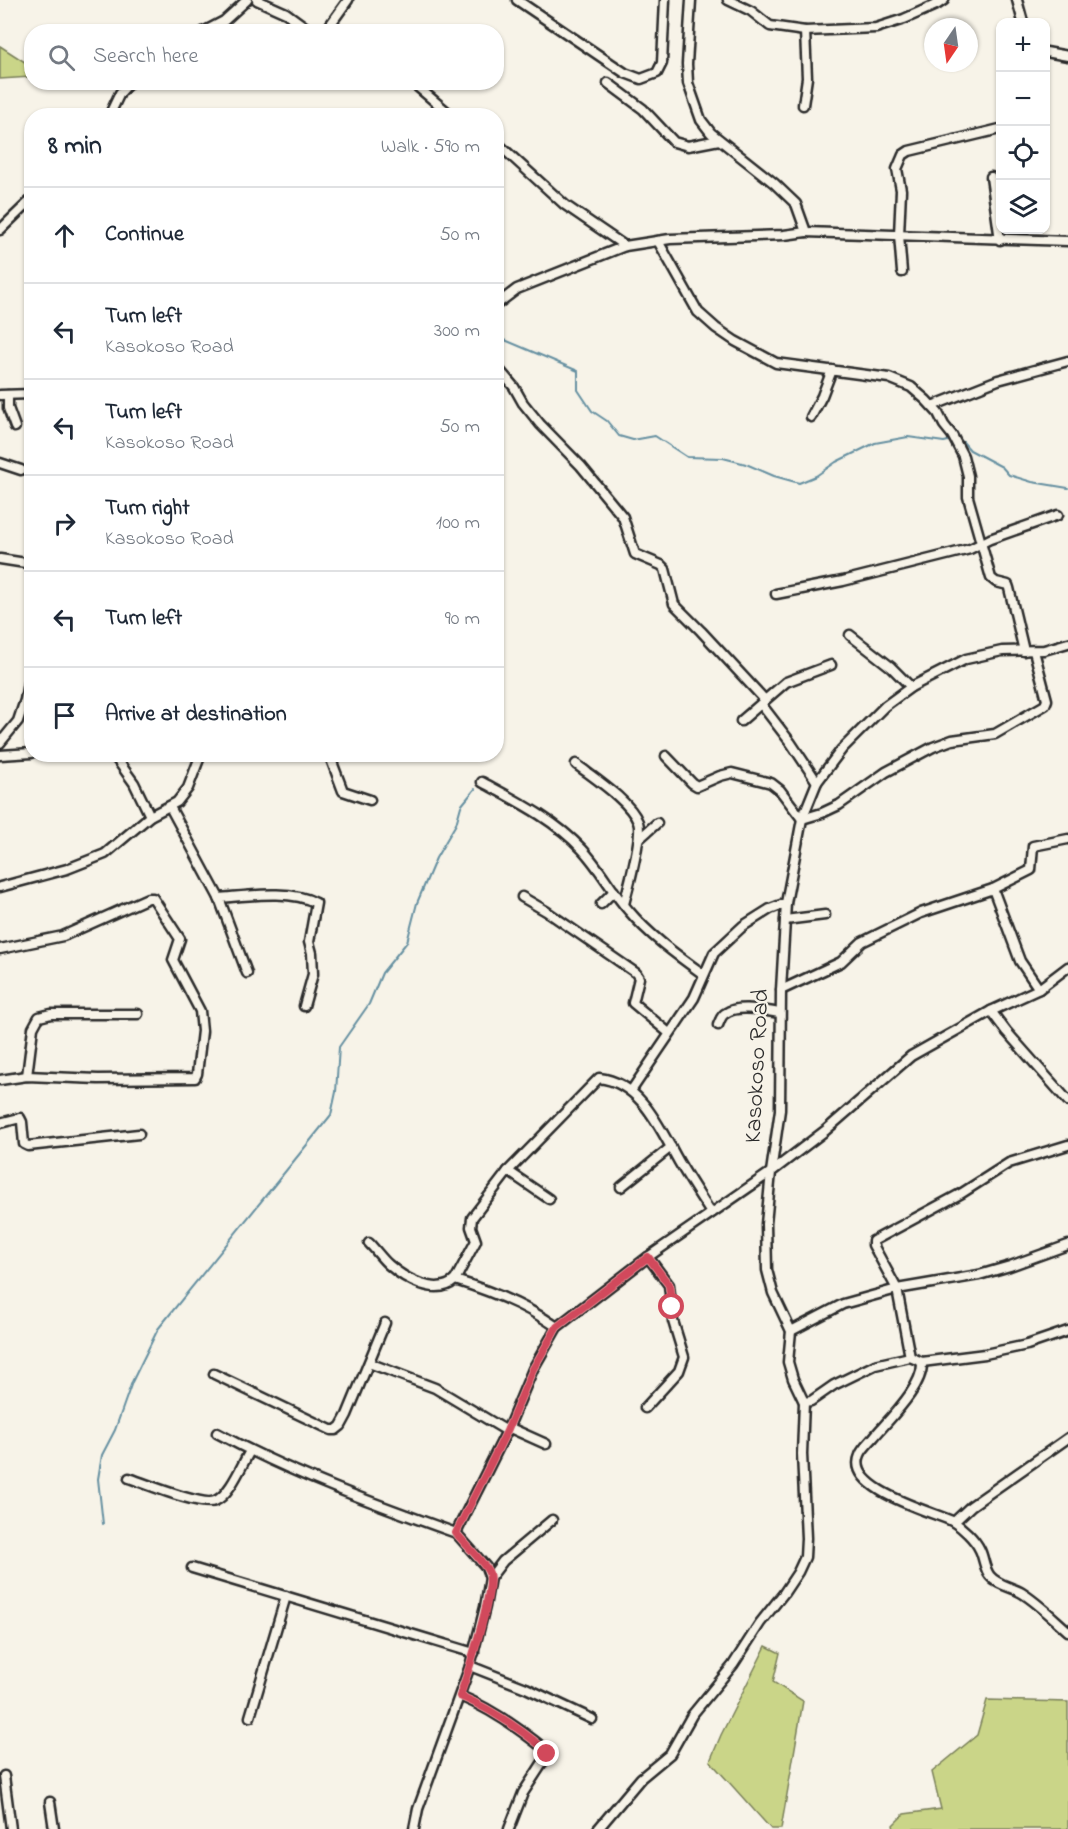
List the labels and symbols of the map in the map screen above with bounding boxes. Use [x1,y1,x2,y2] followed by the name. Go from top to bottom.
[924,18,978,72] north arrow
[736,987,780,1144] street label: Kasokoso Road
[658,1293,684,1319] route start
[533,1740,559,1766] route end

